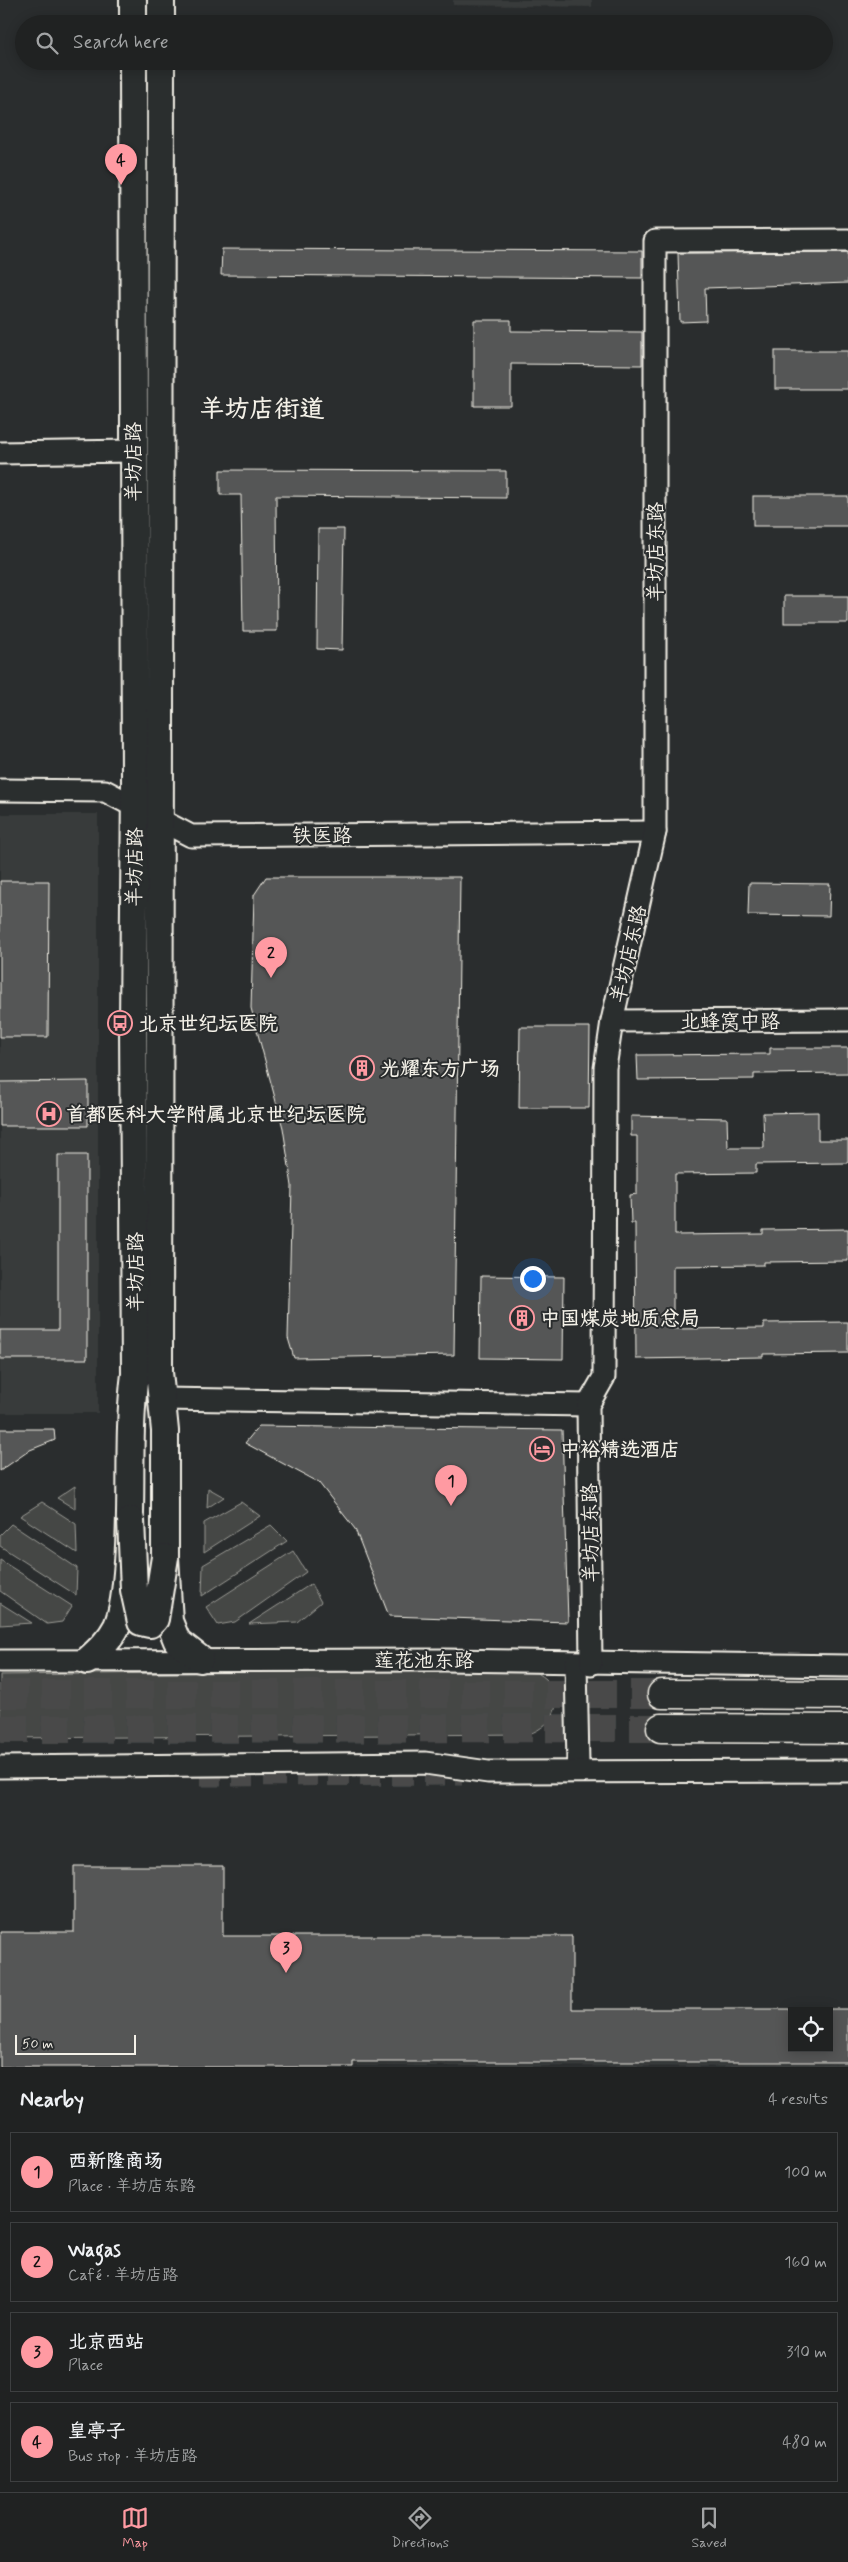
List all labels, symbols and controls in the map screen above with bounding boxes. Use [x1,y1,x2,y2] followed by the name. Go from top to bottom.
[15,15,833,70] search box
[33,29,61,57] icon: search
[73,30,169,55] text: Search here
[105,144,137,185] pin: 4
[199,394,325,427] district label: 羊坊店街道
[121,421,148,502] street label: 羊坊店路
[643,501,670,602] street label: 羊坊店东路
[292,823,353,850] street label: 铁医路
[121,826,150,907] street label: 羊坊店路
[605,902,654,1006] street label: 羊坊店东路
[255,937,287,978] pin: 2
[680,1009,781,1036] street label: 北蜂窝中路
[107,1010,133,1036] bus stop icon: 北京世纪坛医院
[138,1011,278,1038] place label: 北京世纪坛医院
[349,1055,375,1081] building icon: 光耀东方广场
[380,1056,500,1083] place label: 光耀东方广场
[36,1101,62,1127] hospital icon: 首都医科大学附属北京世纪坛医院
[66,1102,366,1129] place label: 首都医科大学附属北京世纪坛医院
[123,1231,150,1312] street label: 羊坊店路
[520,1266,546,1292] your location
[509,1305,535,1331] building icon: 中国煤炭地质总局
[540,1306,700,1333] place label: 中国煤炭地质总局
[529,1436,555,1462] hotel icon: 中裕精选酒店
[560,1437,680,1464] place label: 中裕精选酒店
[435,1465,467,1506] pin: 1
[577,1482,606,1583] street label: 羊坊店东路
[374,1648,475,1675] street label: 莲花池东路
[270,1932,302,1973] pin: 3
[788,2007,833,2052] map controls
[788,2007,833,2052] button: locate
[15,2032,136,2055] scale bar
[22,2035,53,2053] text: 50 m
[20,2086,84,2114] text: Nearby
[768,2089,828,2110] text: 4 results
[68,2149,163,2174] text: 西新隆商场
[33,2162,41,2183] text: 1
[784,2162,827,2183] text: 100 m
[68,2176,196,2197] text: Place · 羊坊店东路
[68,2238,121,2263] text: Wagas
[33,2252,41,2273] text: 2
[784,2252,827,2273] text: 160 m
[68,2265,178,2286] text: Café · 羊坊店路
[68,2330,144,2355] text: 北京西站
[33,2342,41,2363] text: 3
[786,2342,827,2363] text: 310 m
[68,2355,103,2376] text: Place
[68,2419,125,2444] text: 皇亭子
[32,2432,42,2453] text: 4
[782,2432,827,2453] text: 480 m
[68,2446,197,2467] text: Bus stop · 羊坊店路
[121,2504,149,2552] tab: Map
[392,2504,449,2552] tab: Directions
[691,2504,727,2552] tab: Saved

